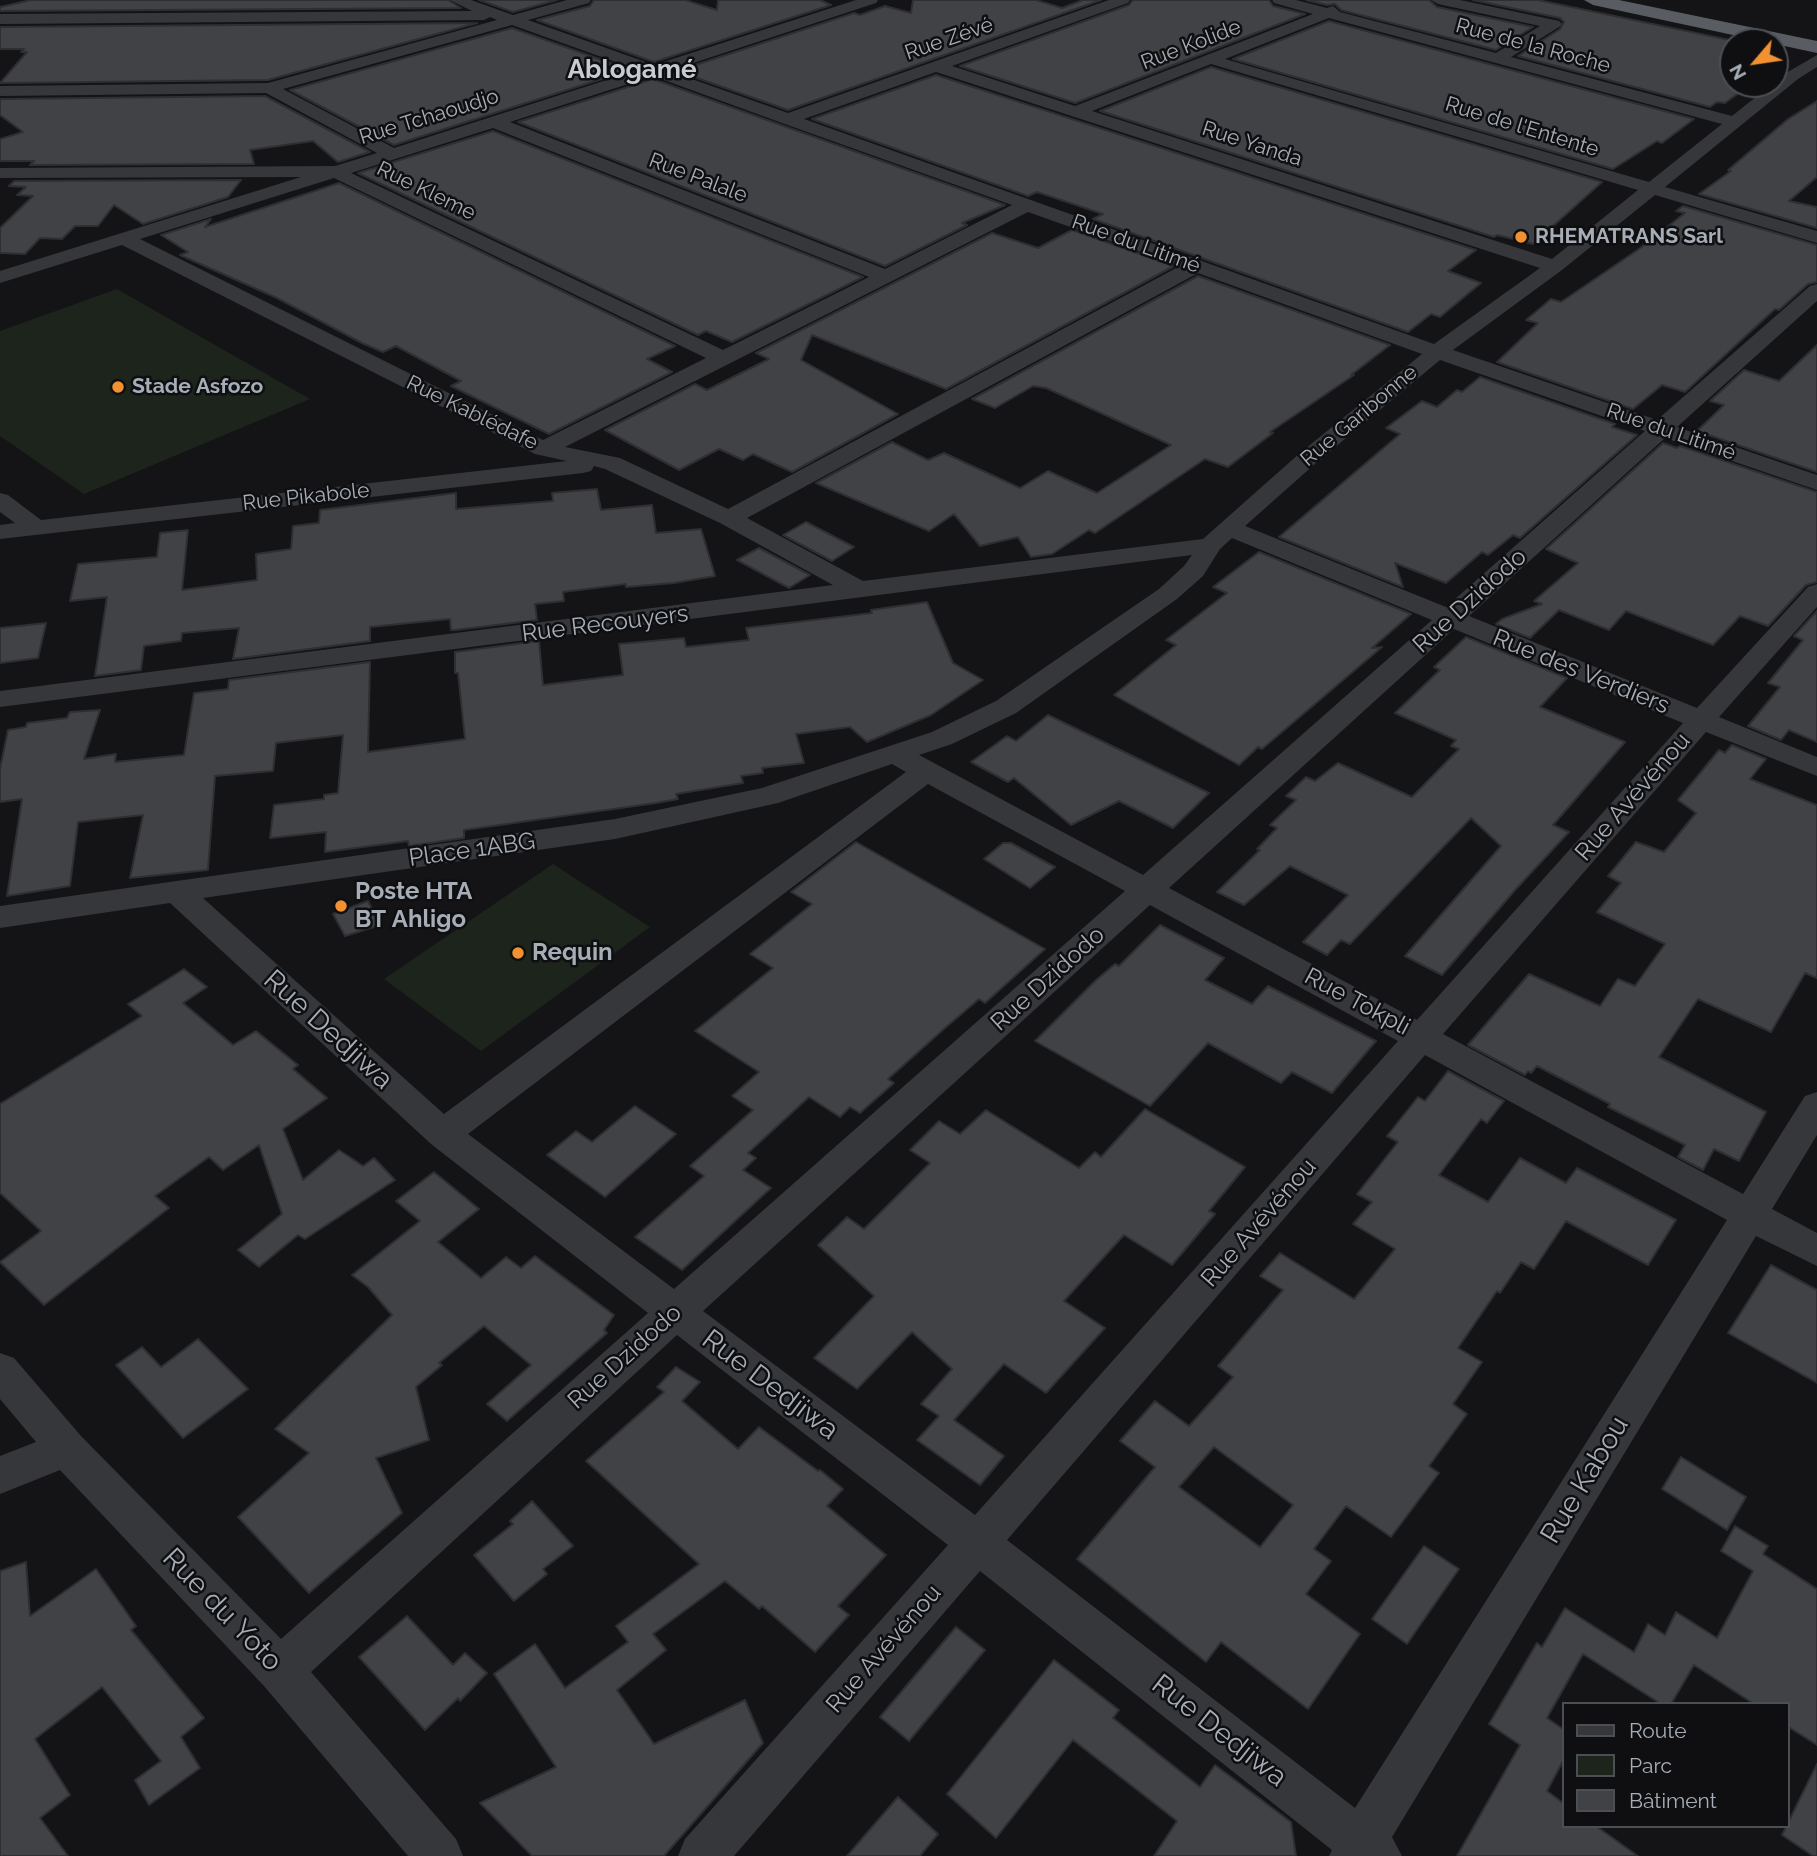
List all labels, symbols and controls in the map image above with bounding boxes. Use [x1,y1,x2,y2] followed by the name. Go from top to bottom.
[902,12,996,66] street label: Rue Zévé
[1453,13,1613,79] street label: Rue de la Roche
[1138,14,1244,76] street label: Rue Kolide
[1719,28,1789,98] north arrow
[567,54,697,86] district label: Ablogamé
[1724,61,1751,84] text: N
[356,84,502,150] street label: Rue Tchaoudjo
[1442,92,1602,162] street label: Rue de l'Entente
[1199,116,1305,172] street label: Rue Yanda
[645,148,751,208] street label: Rue Palale
[372,156,480,226] street label: Rue Kleme
[1068,209,1204,279] street label: Rue du Litimé
[1535,224,1723,250] place label: RHEMATRANS Sarl
[1513,229,1529,245] marker: RHEMATRANS Sarl
[1296,360,1422,472] street label: Rue Garibonne
[402,370,542,456] street label: Rue Kablédafe
[132,374,263,400] place label: Stade Asfozo
[110,379,126,395] marker: Stade Asfozo
[1603,398,1739,466] street label: Rue du Litimé
[241,478,371,516] street label: Rue Pikabole
[1407,543,1533,659] street label: Rue Dzidodo
[520,599,690,649] street label: Rue Recouyers
[1489,623,1673,721] street label: Rue des Verdiers
[1569,727,1697,867] street label: Rue Avévénou
[407,827,537,873] street label: Place 1ABG
[355,878,472,934] place label: Poste HTA BT Ahligo
[333,898,349,914] marker: Poste HTA BT Ahligo
[985,921,1111,1037] street label: Rue Dzidodo
[532,939,613,967] place label: Requin
[510,945,526,961] marker: Requin
[1299,962,1415,1042] street label: Rue Tokpli
[256,963,400,1097] street label: Rue Dedjiwa
[1195,1153,1323,1293] street label: Rue Avévénou
[562,1299,688,1415] street label: Rue Dzidodo
[695,1323,845,1447] street label: Rue Dedjiwa
[1534,1410,1636,1550] street label: Rue Kabou
[155,1542,289,1678] street label: Rue du Yoto
[820,1579,948,1719] street label: Rue Avévénou
[1145,1668,1293,1794] street label: Rue Dedjiwa
[1562,1702,1789,1828] legend
[1629,1718,1687,1743] text: Route
[1629,1753,1672,1778] text: Parc
[1629,1788,1717,1813] text: Bâtiment

